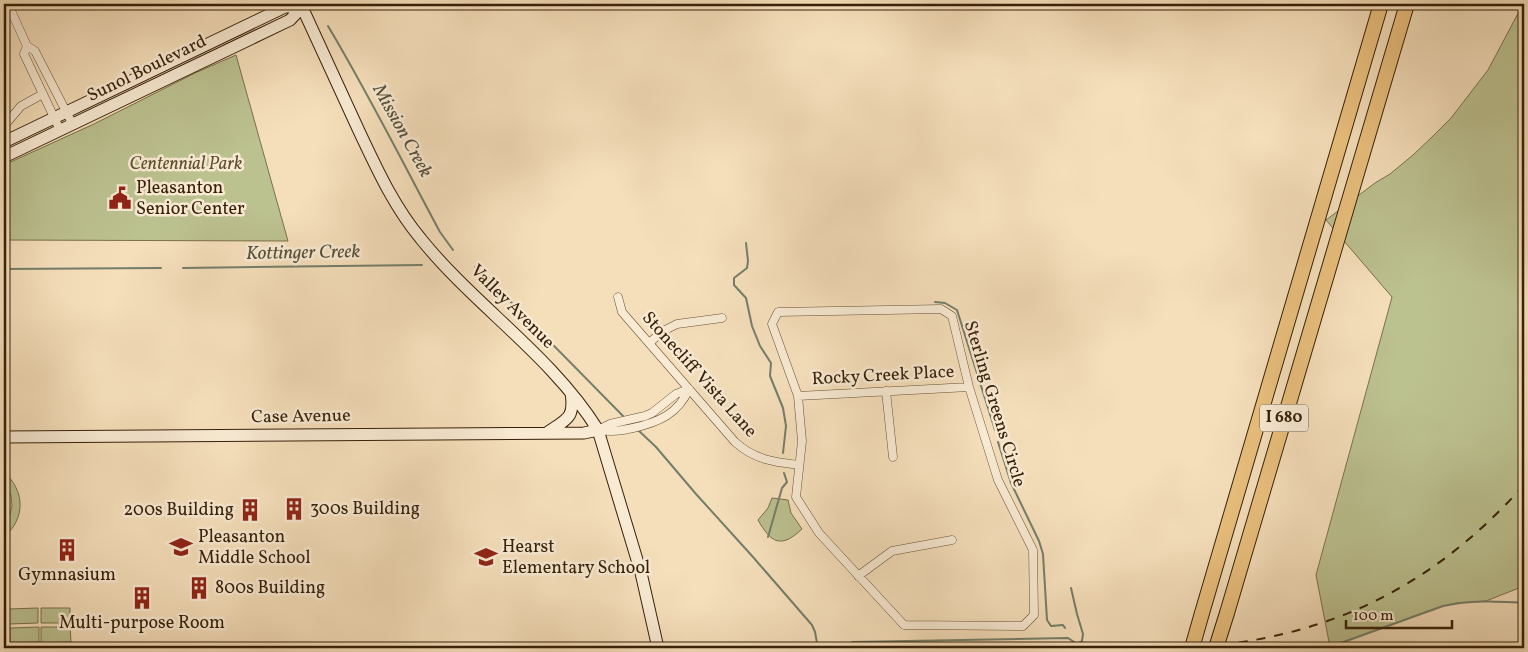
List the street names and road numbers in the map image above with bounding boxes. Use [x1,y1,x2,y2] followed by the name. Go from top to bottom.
[83,29,211,109] street label: Sunol Boulevard
[464,259,560,355] street label: Valley Avenue
[636,306,762,444] street label: Stonecliff Vista Lane
[957,318,1031,490] street label: Sterling Greens Circle
[811,360,955,392] street label: Rocky Creek Place
[251,404,351,430] street label: Case Avenue
[1260,404,1308,432] road number: I 680

